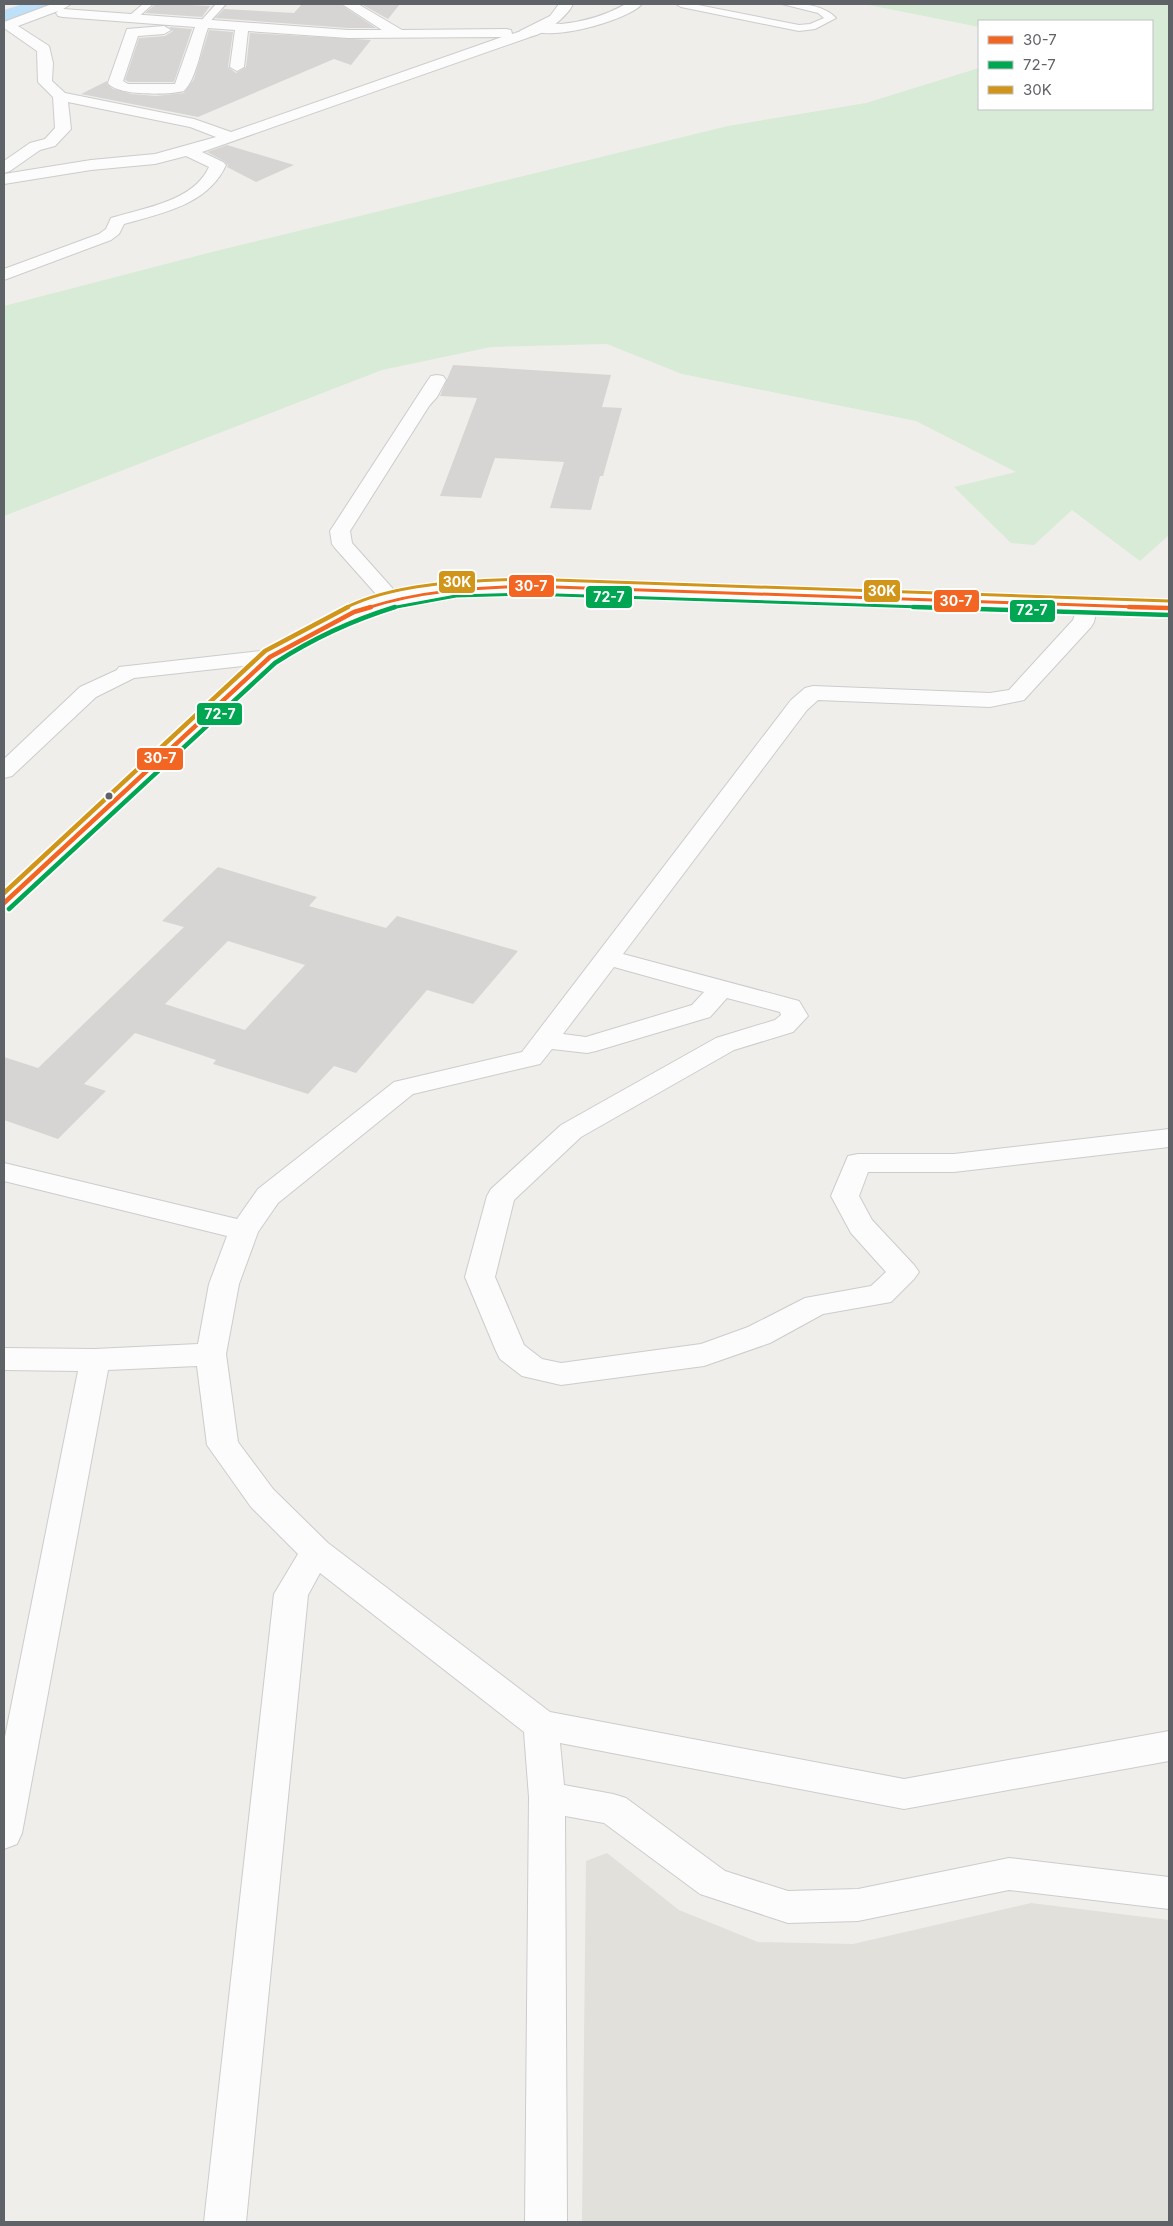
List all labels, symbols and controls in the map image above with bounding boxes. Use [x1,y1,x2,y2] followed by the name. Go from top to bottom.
[978,20,1153,110] legend
[1023,30,1057,49] text: 30-7
[1023,55,1056,74] text: 72-7
[1023,80,1052,99] text: 30K
[438,570,476,594] line badge: 30K
[443,573,471,590] text: 30K
[508,574,555,598] line badge: 30-7
[515,577,547,594] text: 30-7
[863,579,901,603] line badge: 30K
[868,582,896,599] text: 30K
[585,585,633,609] line badge: 72-7
[593,588,625,605] text: 72-7
[933,589,980,613] line badge: 30-7
[940,592,972,609] text: 30-7
[1009,599,1056,623] line badge: 72-7
[1016,601,1048,618] text: 72-7
[196,702,243,726] line badge: 72-7
[204,705,236,722] text: 72-7
[136,747,184,771] line badge: 30-7
[144,749,176,766] text: 30-7
[104,791,114,801] unlabelled marker

